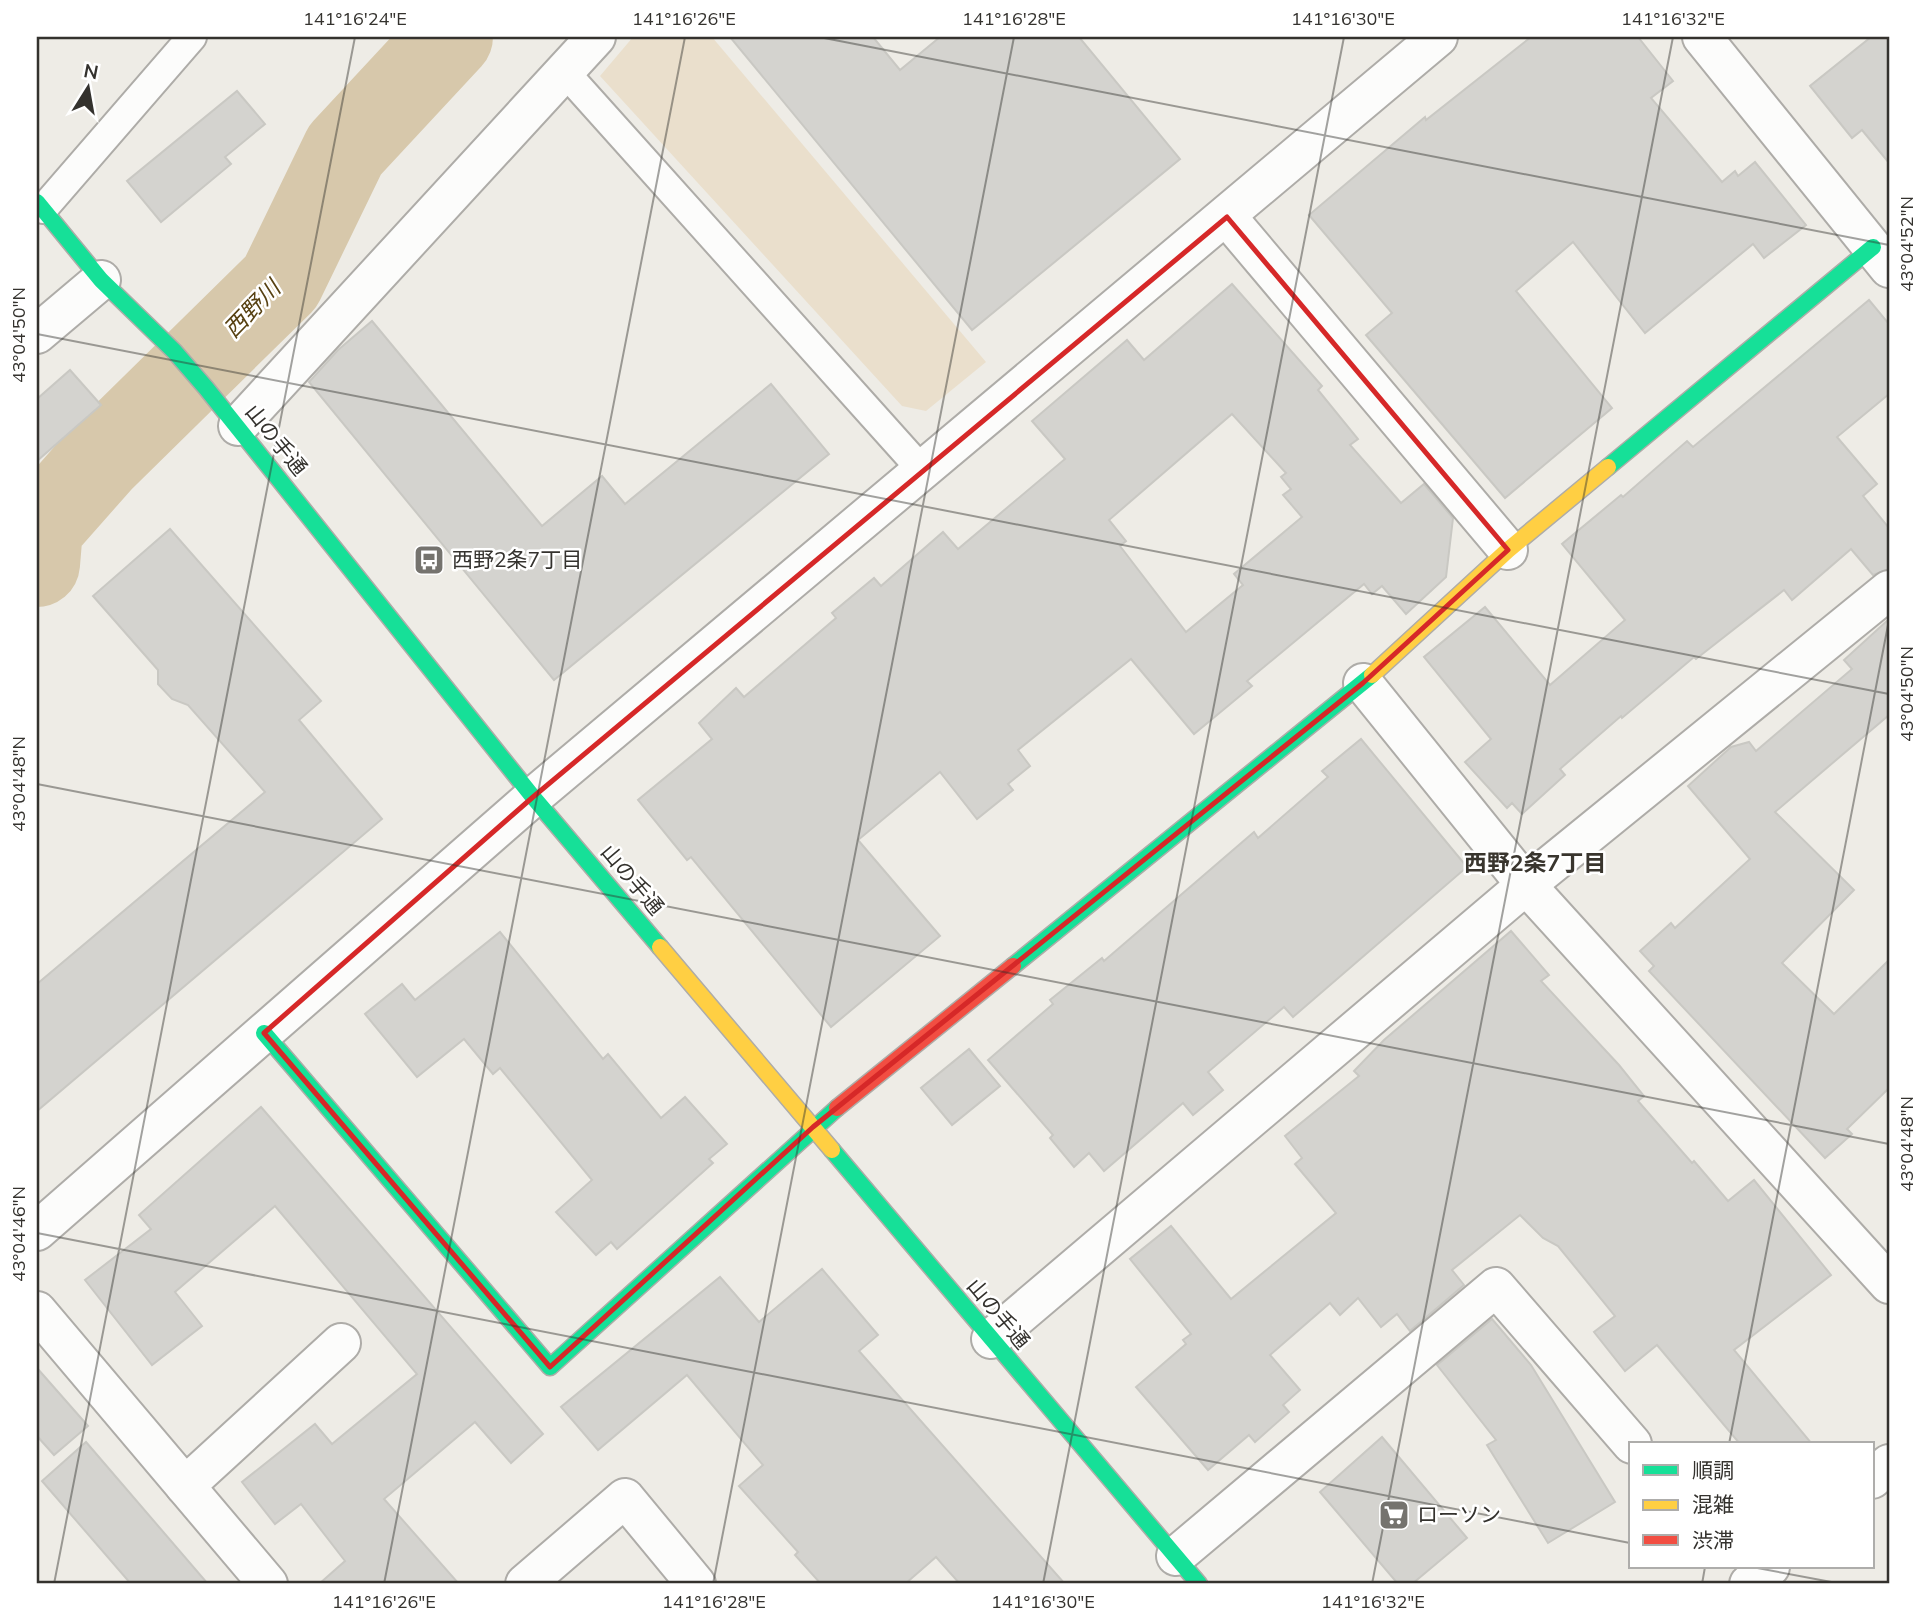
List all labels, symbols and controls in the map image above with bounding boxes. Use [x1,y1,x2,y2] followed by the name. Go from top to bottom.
[303,7,407,30] text: 141°16'24"E
[632,7,736,30] text: 141°16'26"E
[962,7,1066,30] text: 141°16'28"E
[1291,7,1395,30] text: 141°16'30"E
[1621,7,1725,30] text: 141°16'32"E
[52,52,122,122] north arrow
[82,58,101,84] text: N
[1895,196,1918,292] text: 43°04'52"N
[217,272,288,344] water label: 西野川
[7,287,30,383] text: 43°04'50"N
[240,399,313,480] street label: 山の手通
[412,543,446,577] bus stop icon: 西野2条7丁目
[452,546,582,572] place label: 西野2条7丁目
[1895,646,1918,742] text: 43°04'50"N
[7,736,30,832] text: 43°04'48"N
[596,839,670,920] street label: 山の手通
[1464,848,1606,877] district label: 西野2条7丁目
[1895,1096,1918,1192] text: 43°04'48"N
[7,1186,30,1282] text: 43°04'46"N
[962,1273,1036,1354] street label: 山の手通
[1629,1442,1874,1568] legend
[1692,1457,1734,1483] text: 順調
[1692,1491,1734,1517] text: 混雑
[1377,1498,1411,1532] supermarket icon: ローソン
[1417,1501,1501,1527] place label: ローソン
[1692,1527,1734,1553] text: 渋滞
[332,1590,436,1613] text: 141°16'26"E
[662,1590,766,1613] text: 141°16'28"E
[991,1590,1095,1613] text: 141°16'30"E
[1321,1590,1425,1613] text: 141°16'32"E

